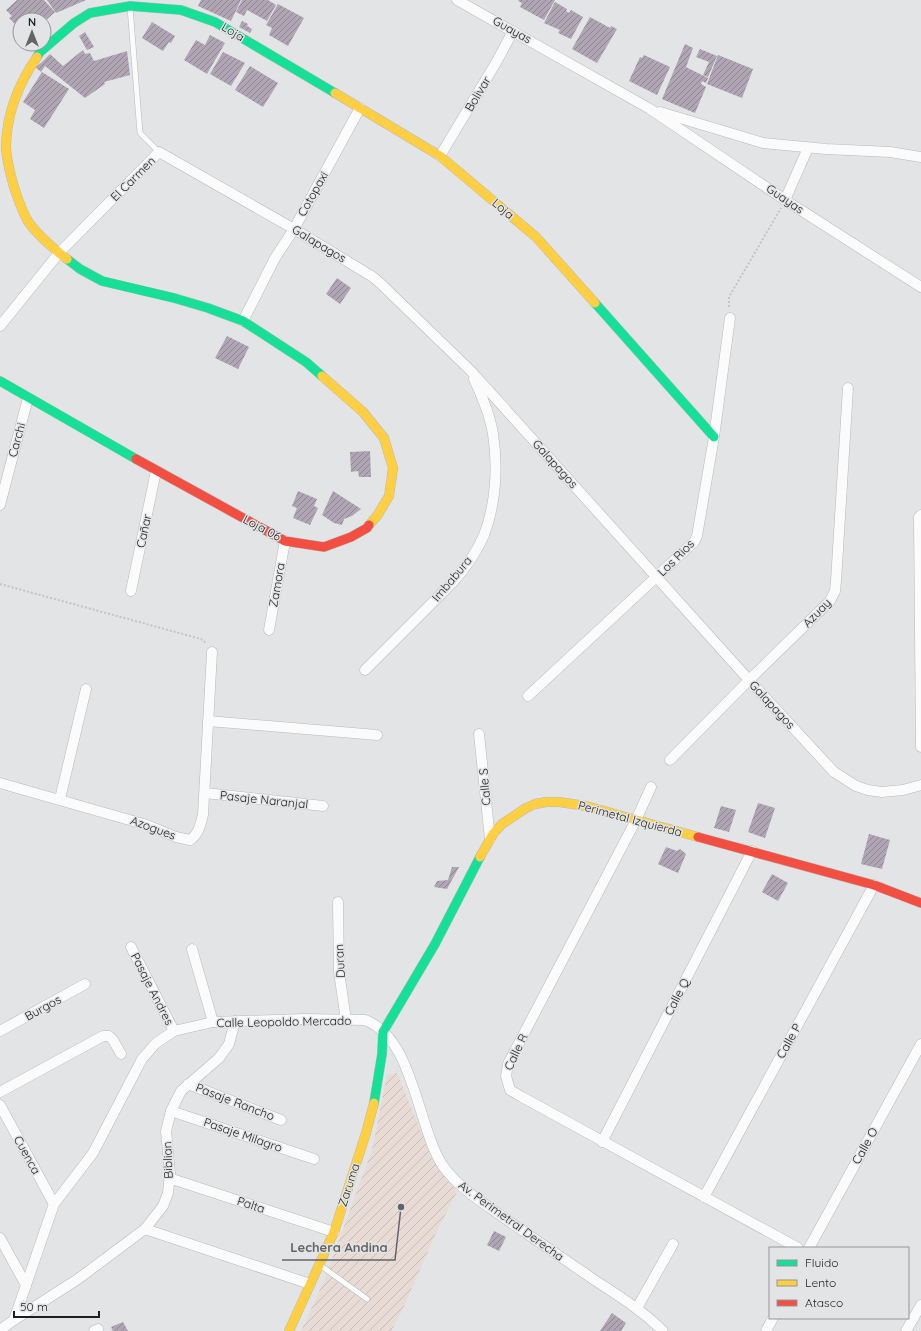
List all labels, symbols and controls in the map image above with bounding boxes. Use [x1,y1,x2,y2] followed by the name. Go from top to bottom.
[12,12,52,52] north arrow
[490,13,535,47] street label: Guayas
[28,15,36,29] text: N
[219,19,247,44] street label: Loja
[461,73,494,114] street label: Bolivar
[107,153,158,204] street label: El Carmen
[294,169,331,219] street label: Cotopaxi
[764,181,807,217] street label: Guayas
[489,195,517,222] street label: Loja
[289,222,349,266] street label: Galapagos
[5,421,28,459] street label: Carchi
[530,436,581,491] street label: Galapagos
[241,511,284,544] street label: Loja 06
[133,512,154,549] street label: Cañar
[654,536,697,579] street label: Los Rios
[428,553,475,604] street label: Imbabura
[265,561,288,608] street label: Zamora
[799,595,834,630] street label: Azuay
[746,677,799,732] street label: Galapagos
[475,768,494,806] street label: Calle S
[219,787,309,812] street label: Pasaje Naranjal
[576,797,684,840] street label: Perimetal Izquierda
[128,812,178,843] street label: Azogues
[331,944,348,978] street label: Duran
[128,950,177,1028] street label: Pasaje Andres
[661,975,693,1018] street label: Calle Q
[22,991,64,1024] street label: Burgos
[216,1013,352,1030] street label: Calle Leopoldo Mercado
[773,1021,804,1061] street label: Calle P
[501,1031,531,1072] street label: Calle R
[194,1080,277,1123] street label: Pasaje Rancho
[202,1114,285,1155] street label: Pasaje Milagro
[848,1125,881,1167] street label: Calle O
[11,1133,44,1177] street label: Cuenca
[159,1141,176,1179] street label: Biblian
[334,1161,363,1208] street label: Zaruma
[456,1177,567,1264] street label: Av. Perimetral Derecha
[235,1193,267,1216] street label: Palta
[282,1235,395,1260] callout: Lechera Andina
[290,1239,388,1255] text: Lechera Andina
[769,1247,909,1319] legend
[805,1255,838,1270] text: Fluido
[805,1275,836,1290] text: Lento
[14,1293,99,1319] scale bar
[805,1295,843,1310] text: Atasco
[20,1299,48,1314] text: 50 m

